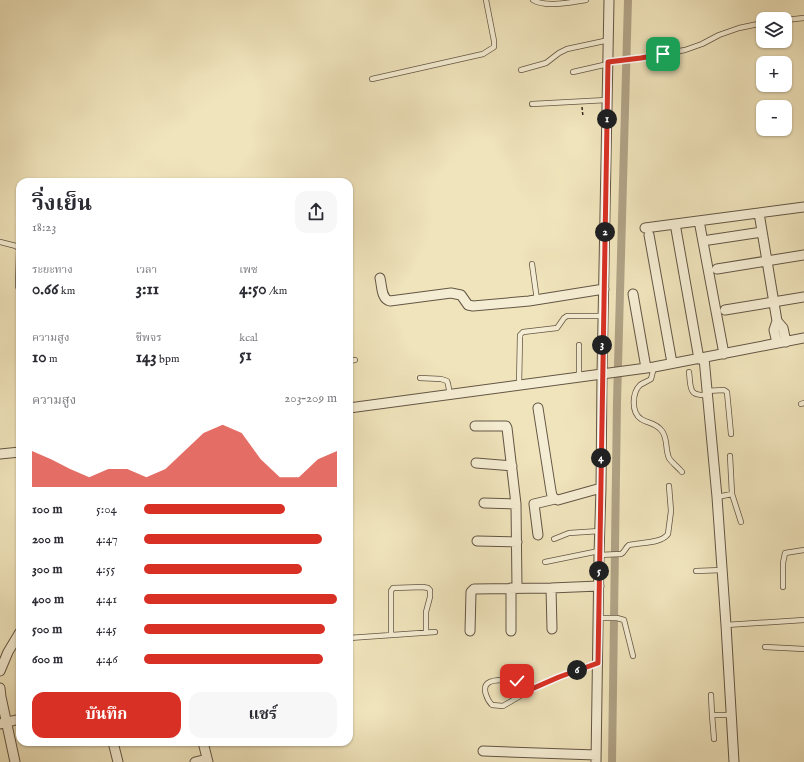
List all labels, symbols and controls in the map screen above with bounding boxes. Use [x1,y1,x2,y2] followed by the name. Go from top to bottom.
[756,12,792,136] map controls
[756,12,792,48] button: layers
[646,37,680,71] pin
[652,43,674,65] icon: arrive
[756,56,792,92] button: +
[756,100,792,136] button: −
[597,109,617,129] pin: 1
[605,112,609,126] text: 1
[32,190,92,218] text: วิ่งเย็น
[295,191,337,233] button: share
[32,219,56,236] text: 18:23
[595,222,615,242] pin: 2
[602,225,608,239] text: 2
[32,263,73,277] text: ระยะทาง
[136,263,157,277] text: เวลา
[239,263,258,277] text: เพซ
[32,279,58,300] text: 0.66
[136,279,159,300] text: 3:11
[239,279,267,300] text: 4:50
[58,284,75,298] text: km
[267,284,287,298] text: /km
[32,331,70,345] text: ความสูง
[136,331,162,345] text: ชีพจร
[239,331,258,345] text: kcal
[592,335,612,355] pin: 3
[600,338,604,352] text: 3
[239,345,252,366] text: 51
[32,347,47,368] text: 10
[136,347,157,368] text: 143
[47,352,58,366] text: m
[157,352,179,366] text: bpm
[284,390,337,407] text: 203–209 m
[32,392,76,409] text: ความสูง
[591,448,611,468] pin: 4
[598,451,604,465] text: 4
[32,501,62,518] text: 100 m
[96,501,117,518] text: 5:04
[32,531,64,548] text: 200 m
[96,531,118,548] text: 4:47
[32,561,63,578] text: 300 m
[96,561,115,578] text: 4:55
[589,561,609,581] pin: 5
[597,564,601,578] text: 5
[32,591,64,608] text: 400 m
[96,591,117,608] text: 4:41
[32,621,62,638] text: 500 m
[96,621,117,638] text: 4:45
[32,651,63,668] text: 600 m
[96,651,118,668] text: 4:46
[567,660,587,680] pin: 6
[575,663,579,677] text: 6
[500,664,534,698] pin
[506,670,528,692] icon: check
[32,692,181,738] button: บันทึก
[189,692,337,738] button: แชร์

